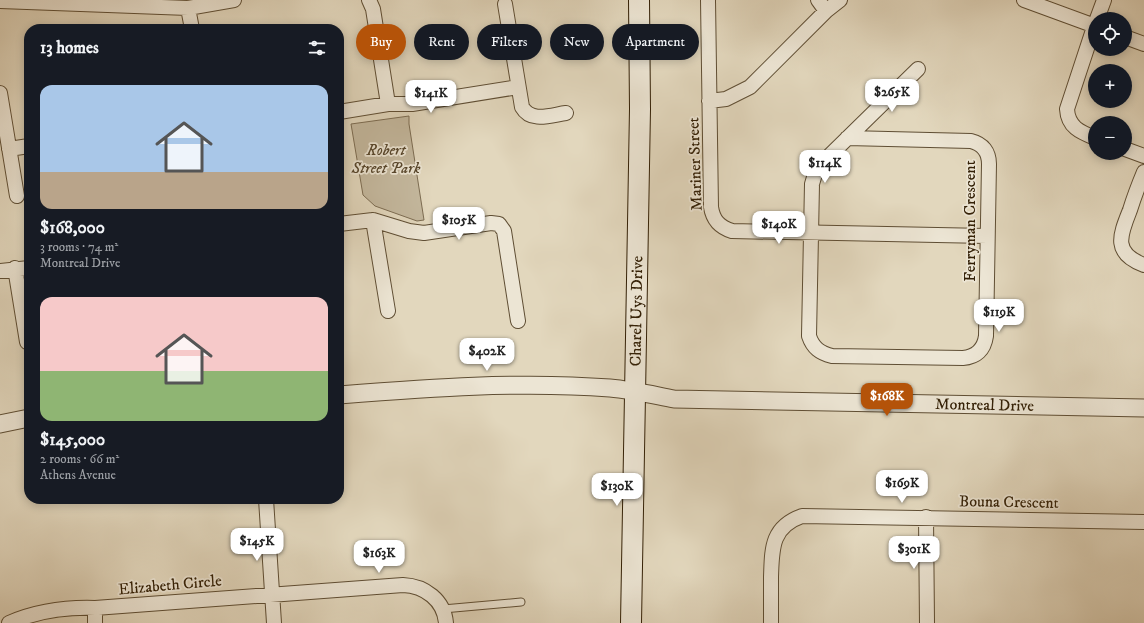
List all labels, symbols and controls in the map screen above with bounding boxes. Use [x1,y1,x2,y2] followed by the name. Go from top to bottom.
[1088,12,1132,160] map controls
[1088,12,1132,56] button: locate
[356,24,406,60] chip: Buy
[414,24,469,60] chip: Rent
[477,24,542,60] chip: Filters
[550,24,604,60] chip: New
[612,24,699,60] chip: Apartment
[40,37,99,59] text: 13 homes
[306,37,328,59] icon: filters
[1088,64,1132,108] button: +
[864,79,920,113] pin: $265K
[403,80,459,114] pin: $141K
[874,84,910,100] text: $265K
[414,85,448,101] text: $141K
[148,111,220,183] icon: home
[1088,116,1132,160] button: −
[683,117,707,211] street label: Mariner Street
[351,140,421,178] park label: Robert Street Park
[797,150,853,184] pin: $114K
[808,155,842,171] text: $114K
[960,160,980,282] street label: Ferryman Crescent
[431,207,487,241] pin: $105K
[751,211,807,245] pin: $140K
[442,212,476,228] text: $105K
[761,216,797,232] text: $140K
[40,217,105,239] text: $168,000
[40,239,118,255] text: 3 rooms · 74 m²
[40,255,120,271] text: Montreal Drive
[625,255,647,367] street label: Charel Uys Drive
[971,299,1027,333] pin: $119K
[983,304,1015,320] text: $119K
[148,323,220,395] icon: home
[459,338,515,372] pin: $402K
[468,343,506,359] text: $402K
[859,383,915,417] pin: $168K
[870,388,904,404] text: $168K
[935,394,1035,416] street label: Montreal Drive
[40,429,105,451] text: $145,000
[40,451,119,467] text: 2 rooms · 66 m²
[40,467,116,483] text: Athens Avenue
[874,470,930,504] pin: $169K
[589,473,645,507] pin: $130K
[885,475,919,491] text: $169K
[601,478,633,494] text: $130K
[959,491,1059,513] street label: Bouna Crescent
[229,528,285,562] pin: $145K
[240,533,274,549] text: $145K
[886,536,942,570] pin: $301K
[351,540,407,574] pin: $163K
[898,541,930,557] text: $301K
[363,545,395,561] text: $163K
[117,570,223,599] street label: Elizabeth Circle

